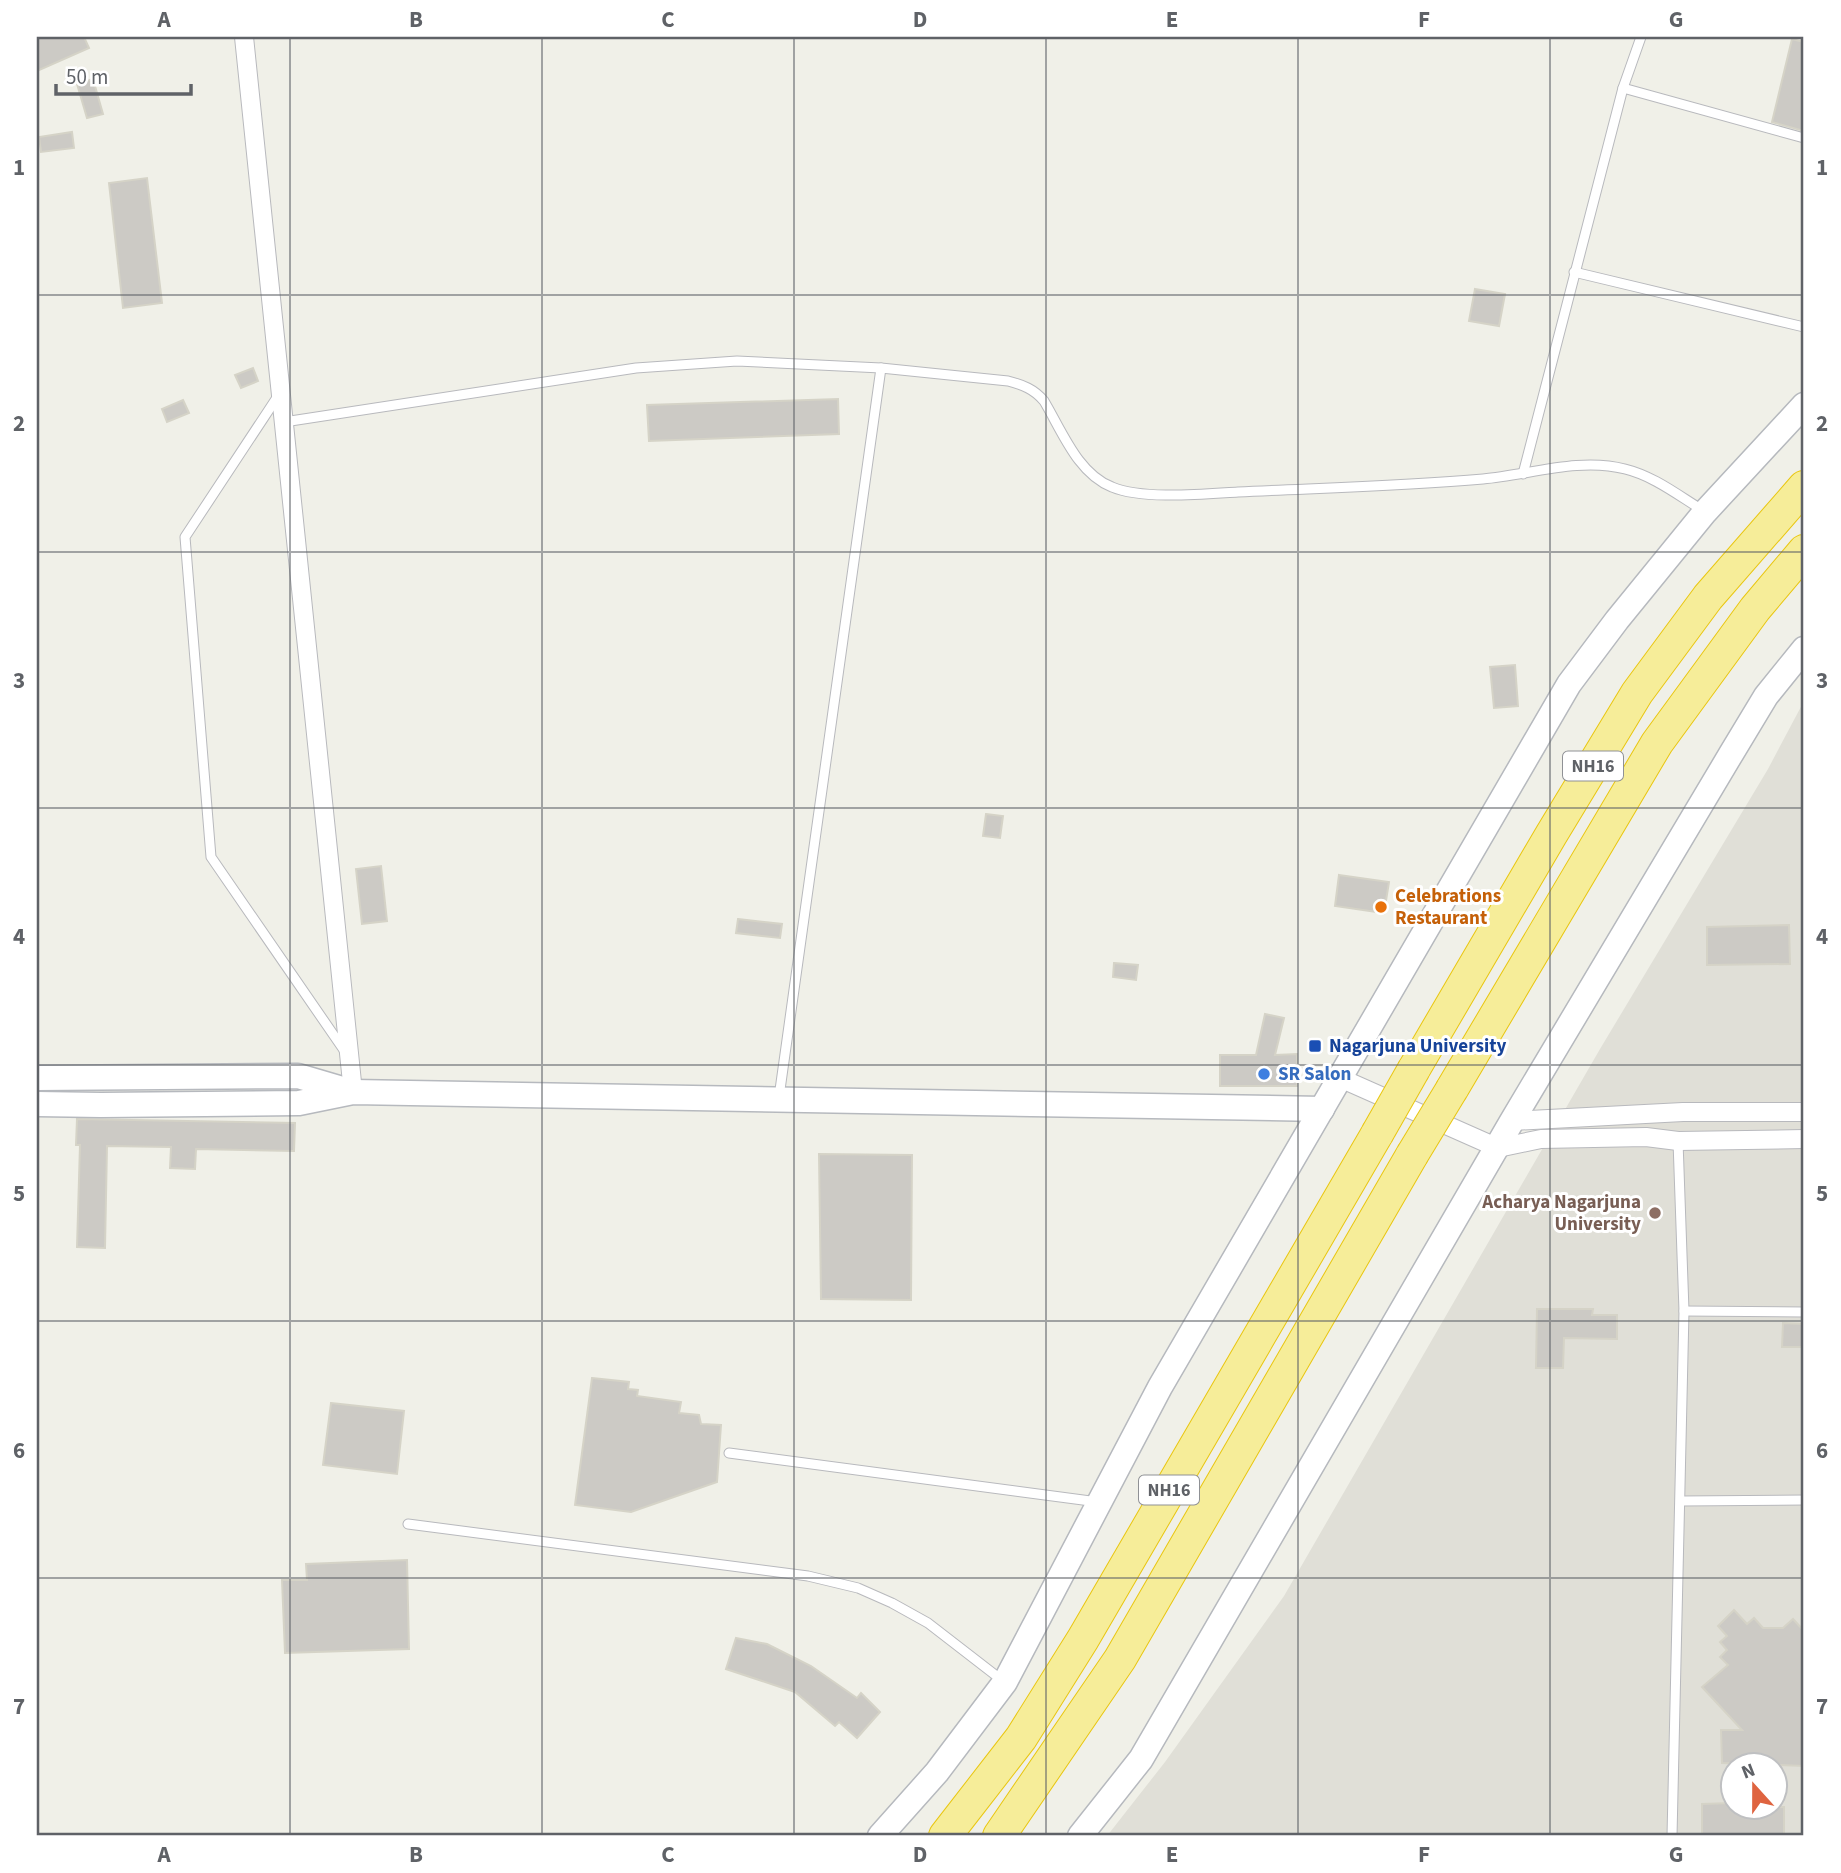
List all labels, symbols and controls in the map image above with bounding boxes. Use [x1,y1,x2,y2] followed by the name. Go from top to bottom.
[156,3,171,36] text: A
[409,3,423,36] text: B
[661,3,675,36] text: C
[913,3,927,36] text: D
[1166,3,1178,36] text: E
[1418,3,1430,36] text: F
[1669,3,1683,36] text: G
[56,52,191,96] scale bar
[66,62,108,92] text: 50 m
[13,151,25,184] text: 1
[1816,151,1828,184] text: 1
[13,407,25,440] text: 2
[1816,407,1828,440] text: 2
[13,664,25,697] text: 3
[1816,664,1828,697] text: 3
[1563,752,1623,780] road number: NH16
[1395,883,1501,932] place label: Celebrations Restaurant
[1373,899,1389,915] marker: Celebrations Restaurant
[13,920,25,953] text: 4
[1816,920,1828,953] text: 4
[1329,1033,1506,1060] place label: Nagarjuna University
[1307,1038,1323,1054] marker: Nagarjuna University
[1278,1061,1351,1088] place label: SR Salon
[1256,1066,1272,1082] marker: SR Salon
[13,1177,25,1210] text: 5
[1816,1177,1828,1210] text: 5
[1481,1189,1641,1238] place label: Acharya Nagarjuna University
[1647,1205,1663,1221] marker: Acharya Nagarjuna University
[13,1434,25,1467] text: 6
[1816,1434,1828,1467] text: 6
[1139,1476,1199,1504] road number: NH16
[13,1690,25,1723] text: 7
[1816,1690,1828,1723] text: 7
[1718,1750,1788,1820] north arrow
[1738,1757,1759,1786] text: N
[156,1838,171,1871] text: A
[409,1838,423,1871] text: B
[661,1838,675,1871] text: C
[913,1838,927,1871] text: D
[1166,1838,1178,1871] text: E
[1418,1838,1430,1871] text: F
[1669,1838,1683,1871] text: G

